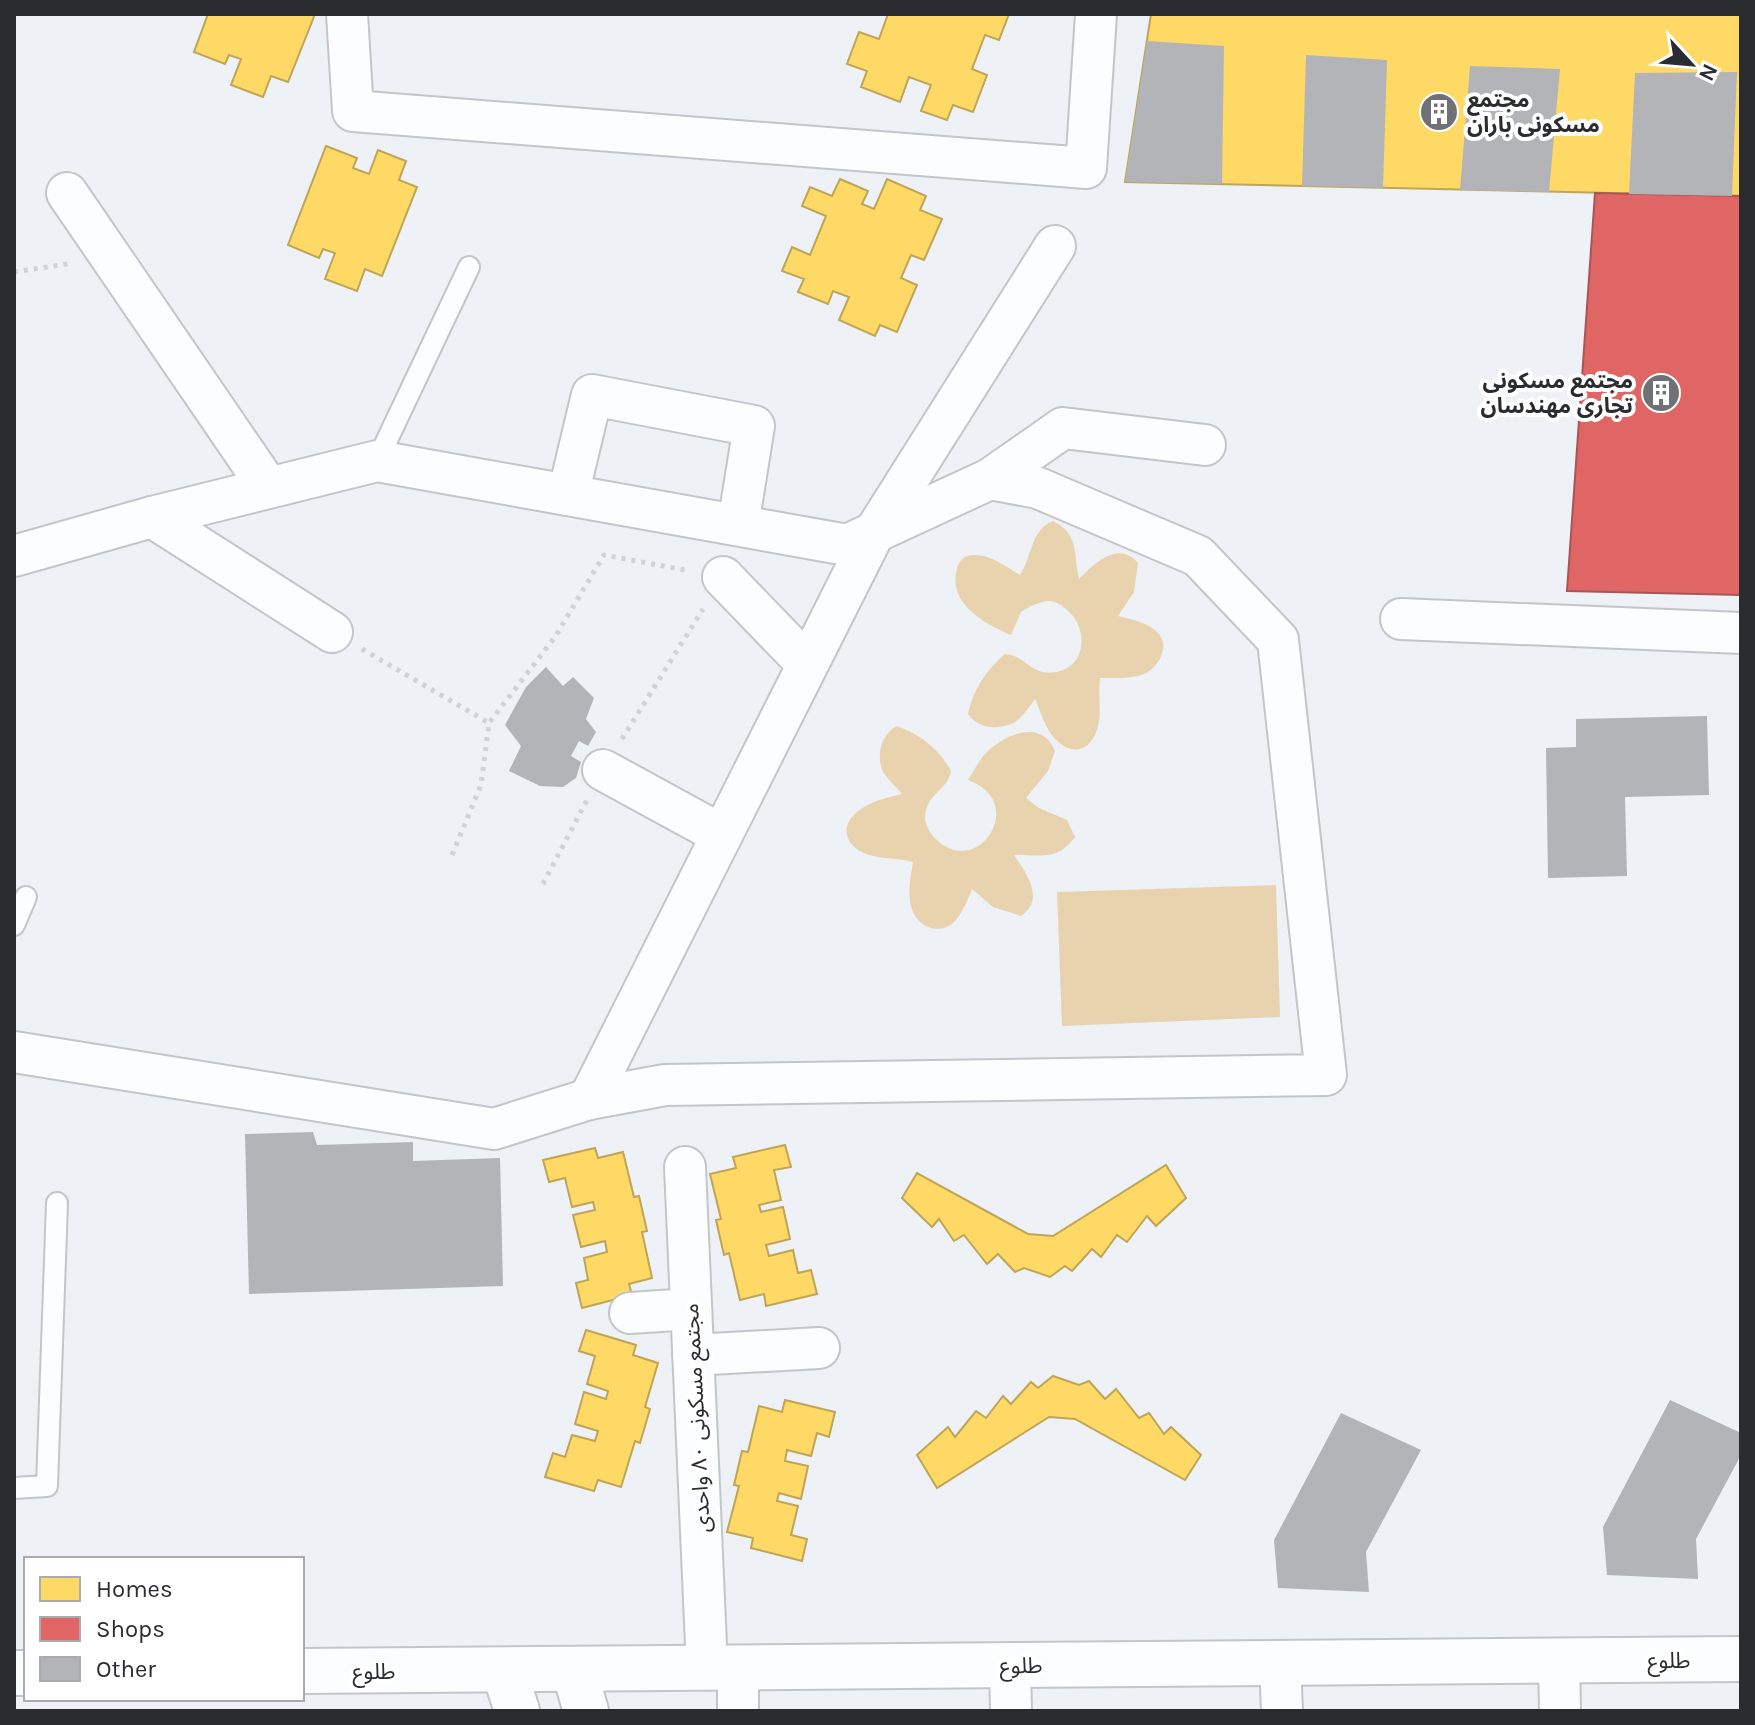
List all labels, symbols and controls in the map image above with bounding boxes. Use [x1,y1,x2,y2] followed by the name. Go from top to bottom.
[1651,24,1731,104] north arrow
[1693,60,1723,85] text: N
[1467,87,1600,138] place label: مجتمع مسکونی باران
[1418,91,1460,133] building icon: مجتمع مسکونی باران
[1481,368,1633,419] place label: مجتمع مسکونی تجاری مهندسان
[1640,372,1682,414] building icon: مجتمع مسکونی تجاری مهندسان
[678,1303,719,1533] street label: مجتمع مسکونی ۸۰ واحدی
[24,1557,304,1701] legend
[96,1575,173,1603] text: Homes
[96,1615,165,1643] text: Shops
[1647,1648,1691,1677] street label: طلوع
[999,1653,1043,1682] street label: طلوع
[96,1655,156,1683] text: Other
[352,1659,396,1688] street label: طلوع

